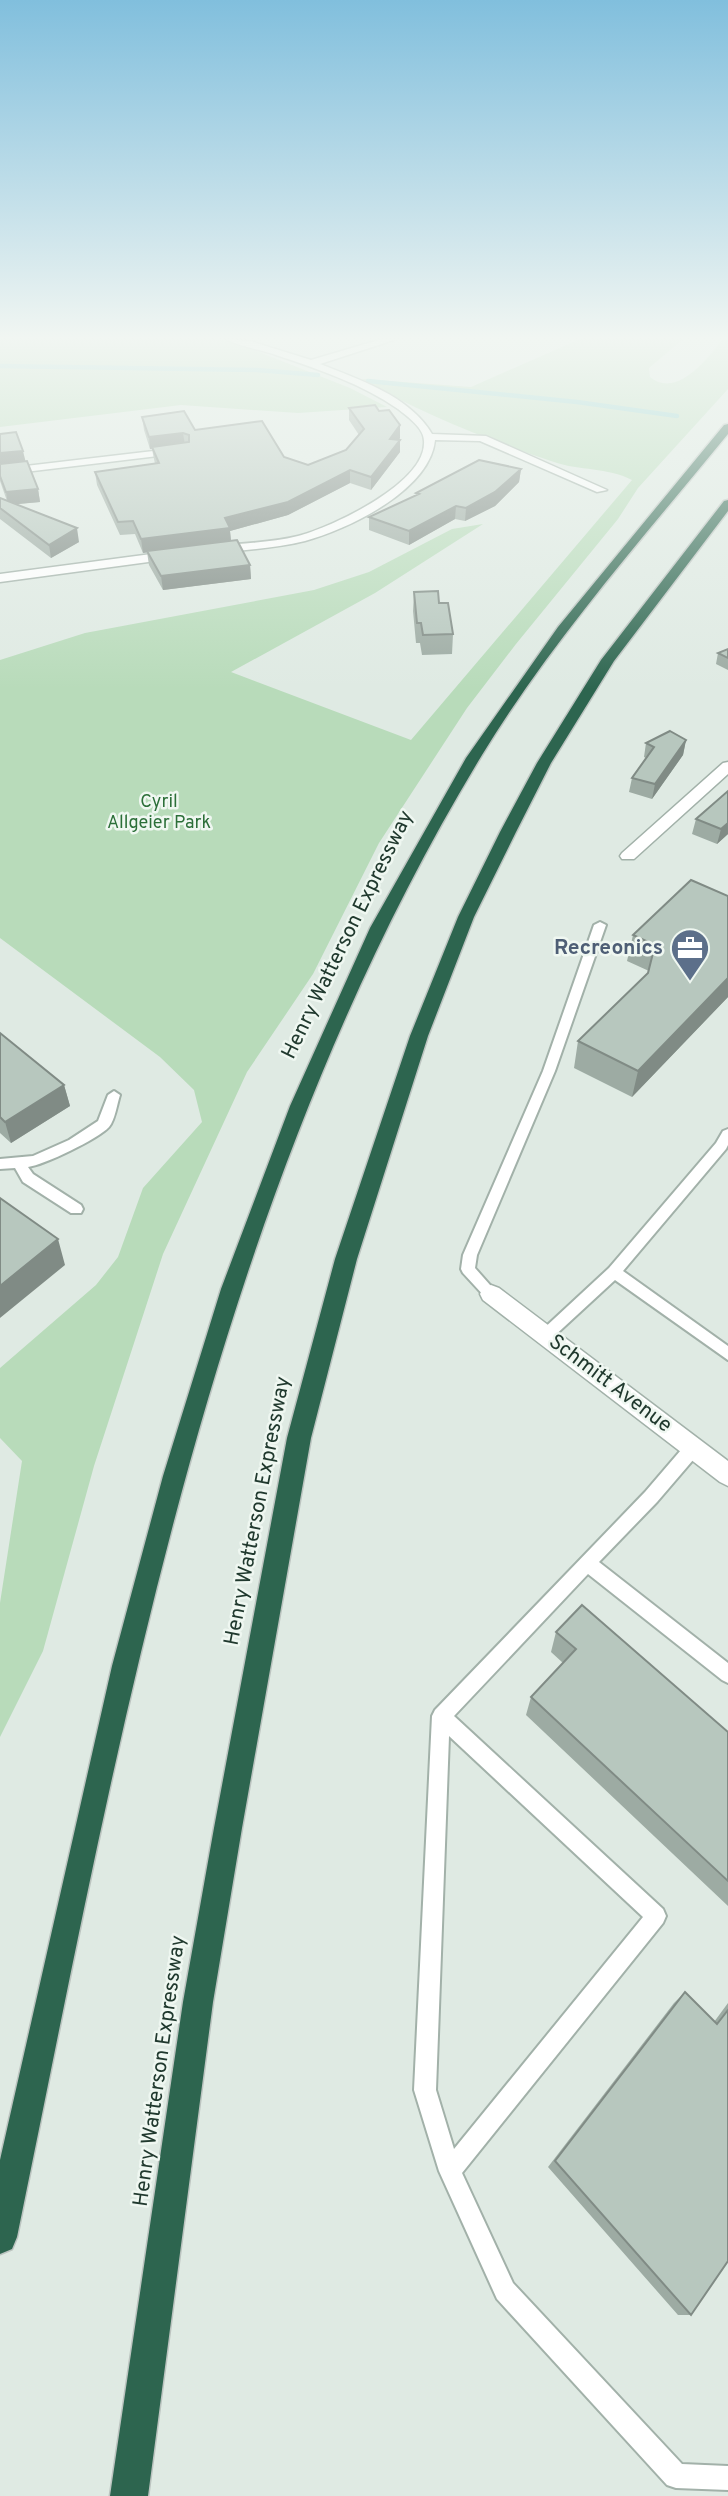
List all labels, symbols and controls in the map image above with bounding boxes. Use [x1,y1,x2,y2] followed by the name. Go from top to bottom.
[107,791,211,835] park label: Cyril Allgeier Park
[276,806,420,1064] street label: Henry Watterson Expressway
[669,927,711,982] office icon: Recreonics
[554,935,663,962] place label: Recreonics
[543,1329,677,1439] street label: Schmitt Avenue
[219,1374,297,1648] street label: Henry Watterson Expressway
[128,1934,192,2208] street label: Henry Watterson Expressway

